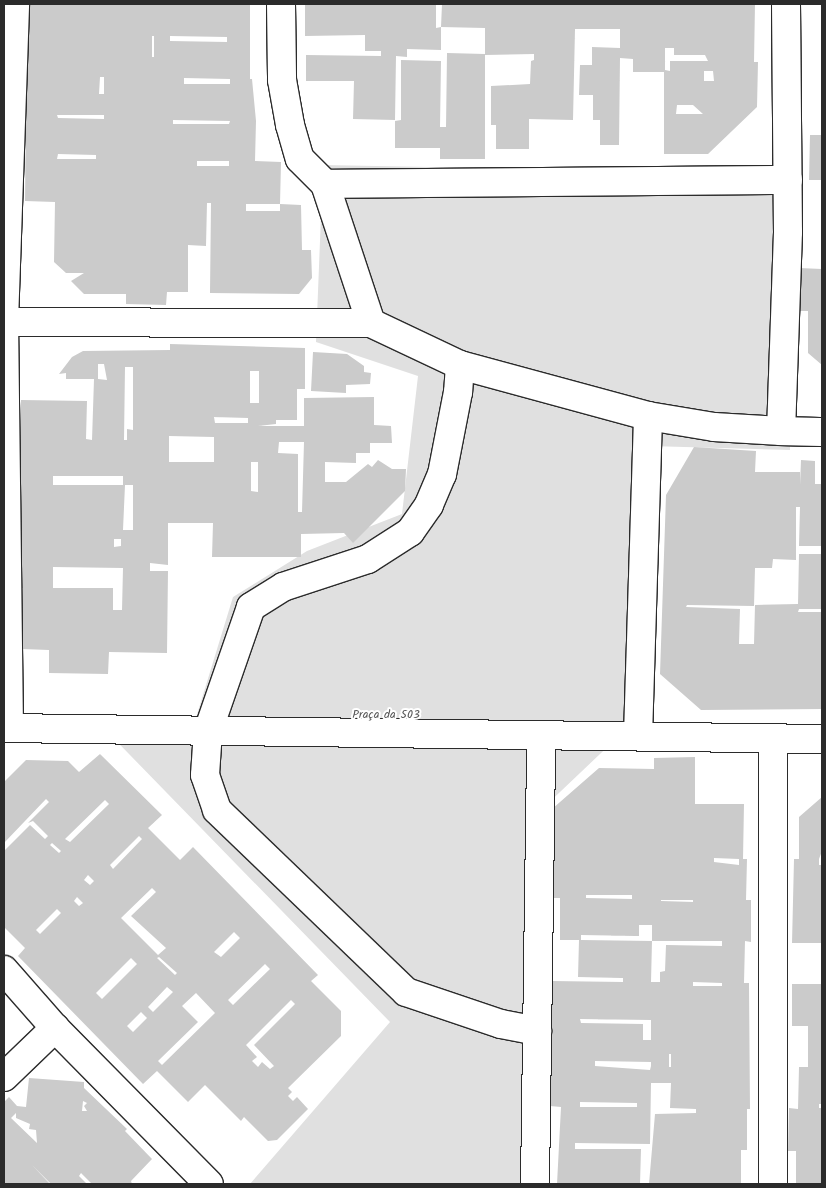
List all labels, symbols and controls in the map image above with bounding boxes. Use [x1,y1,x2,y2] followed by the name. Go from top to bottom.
[352,708,420,722] park label: Praça da 503

